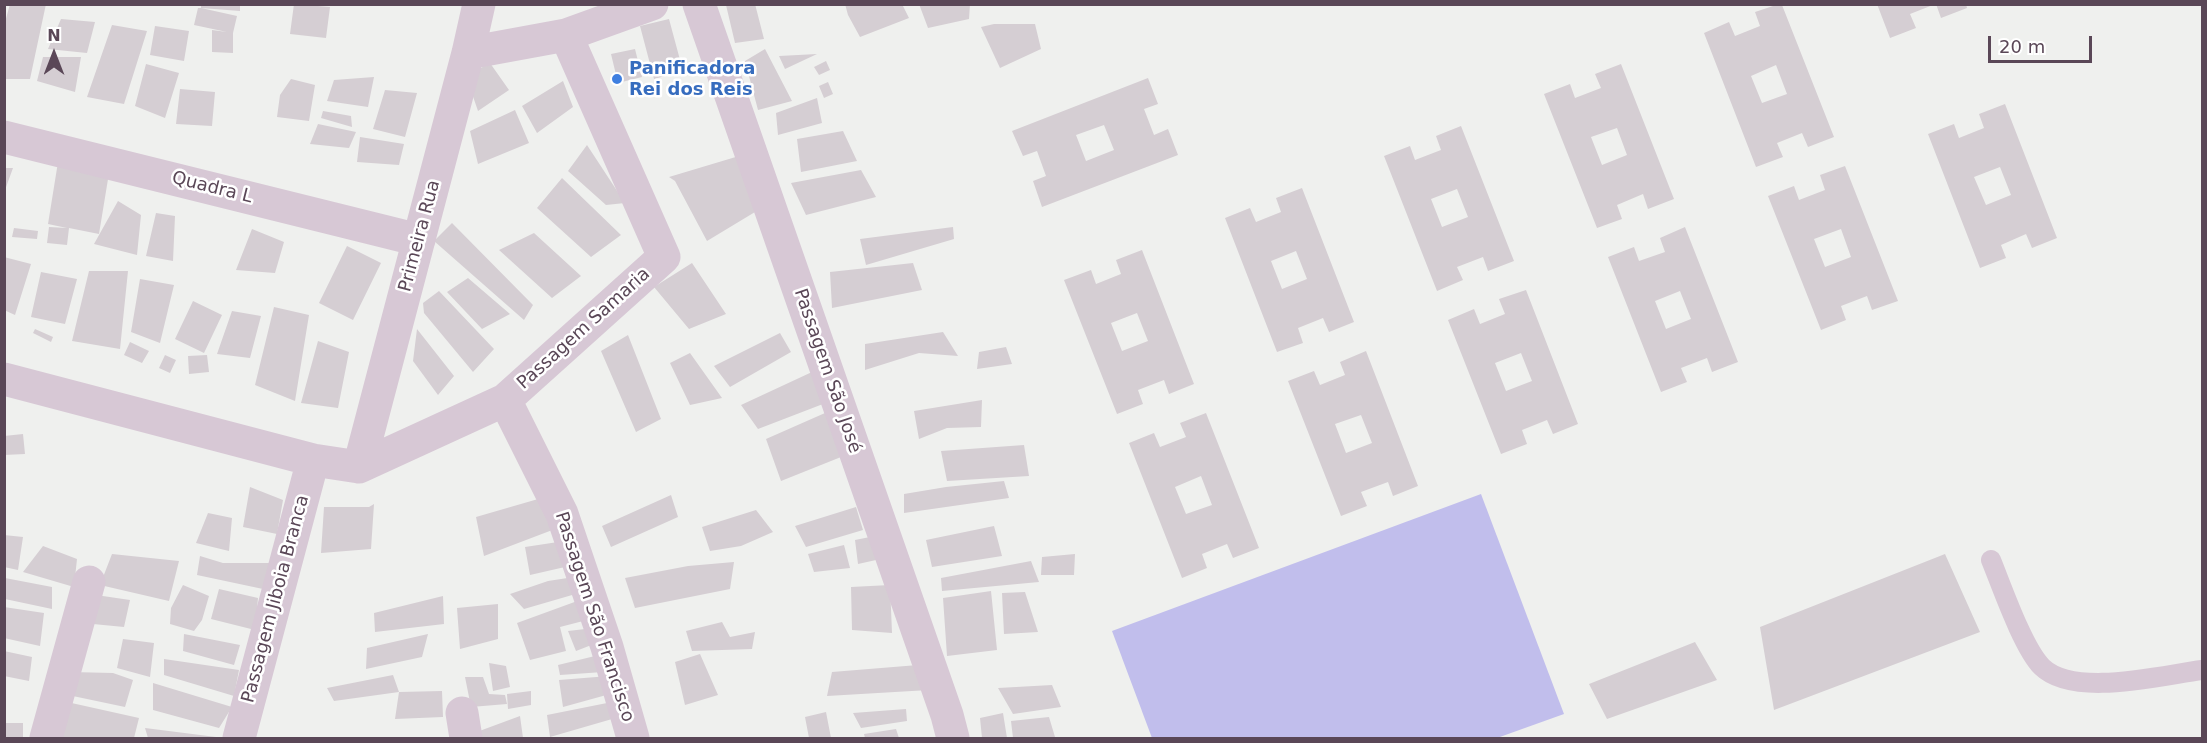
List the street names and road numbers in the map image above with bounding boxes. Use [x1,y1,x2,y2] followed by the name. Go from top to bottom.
[170,168,254,208] street label: Quadra L
[395,178,445,294] street label: Primeira Rua
[513,264,655,394] street label: Passagem Samaria
[789,286,865,456] street label: Passagem São José
[238,493,314,705] street label: Passagem Jiboia Branca
[550,509,638,725] street label: Passagem São Francisco

